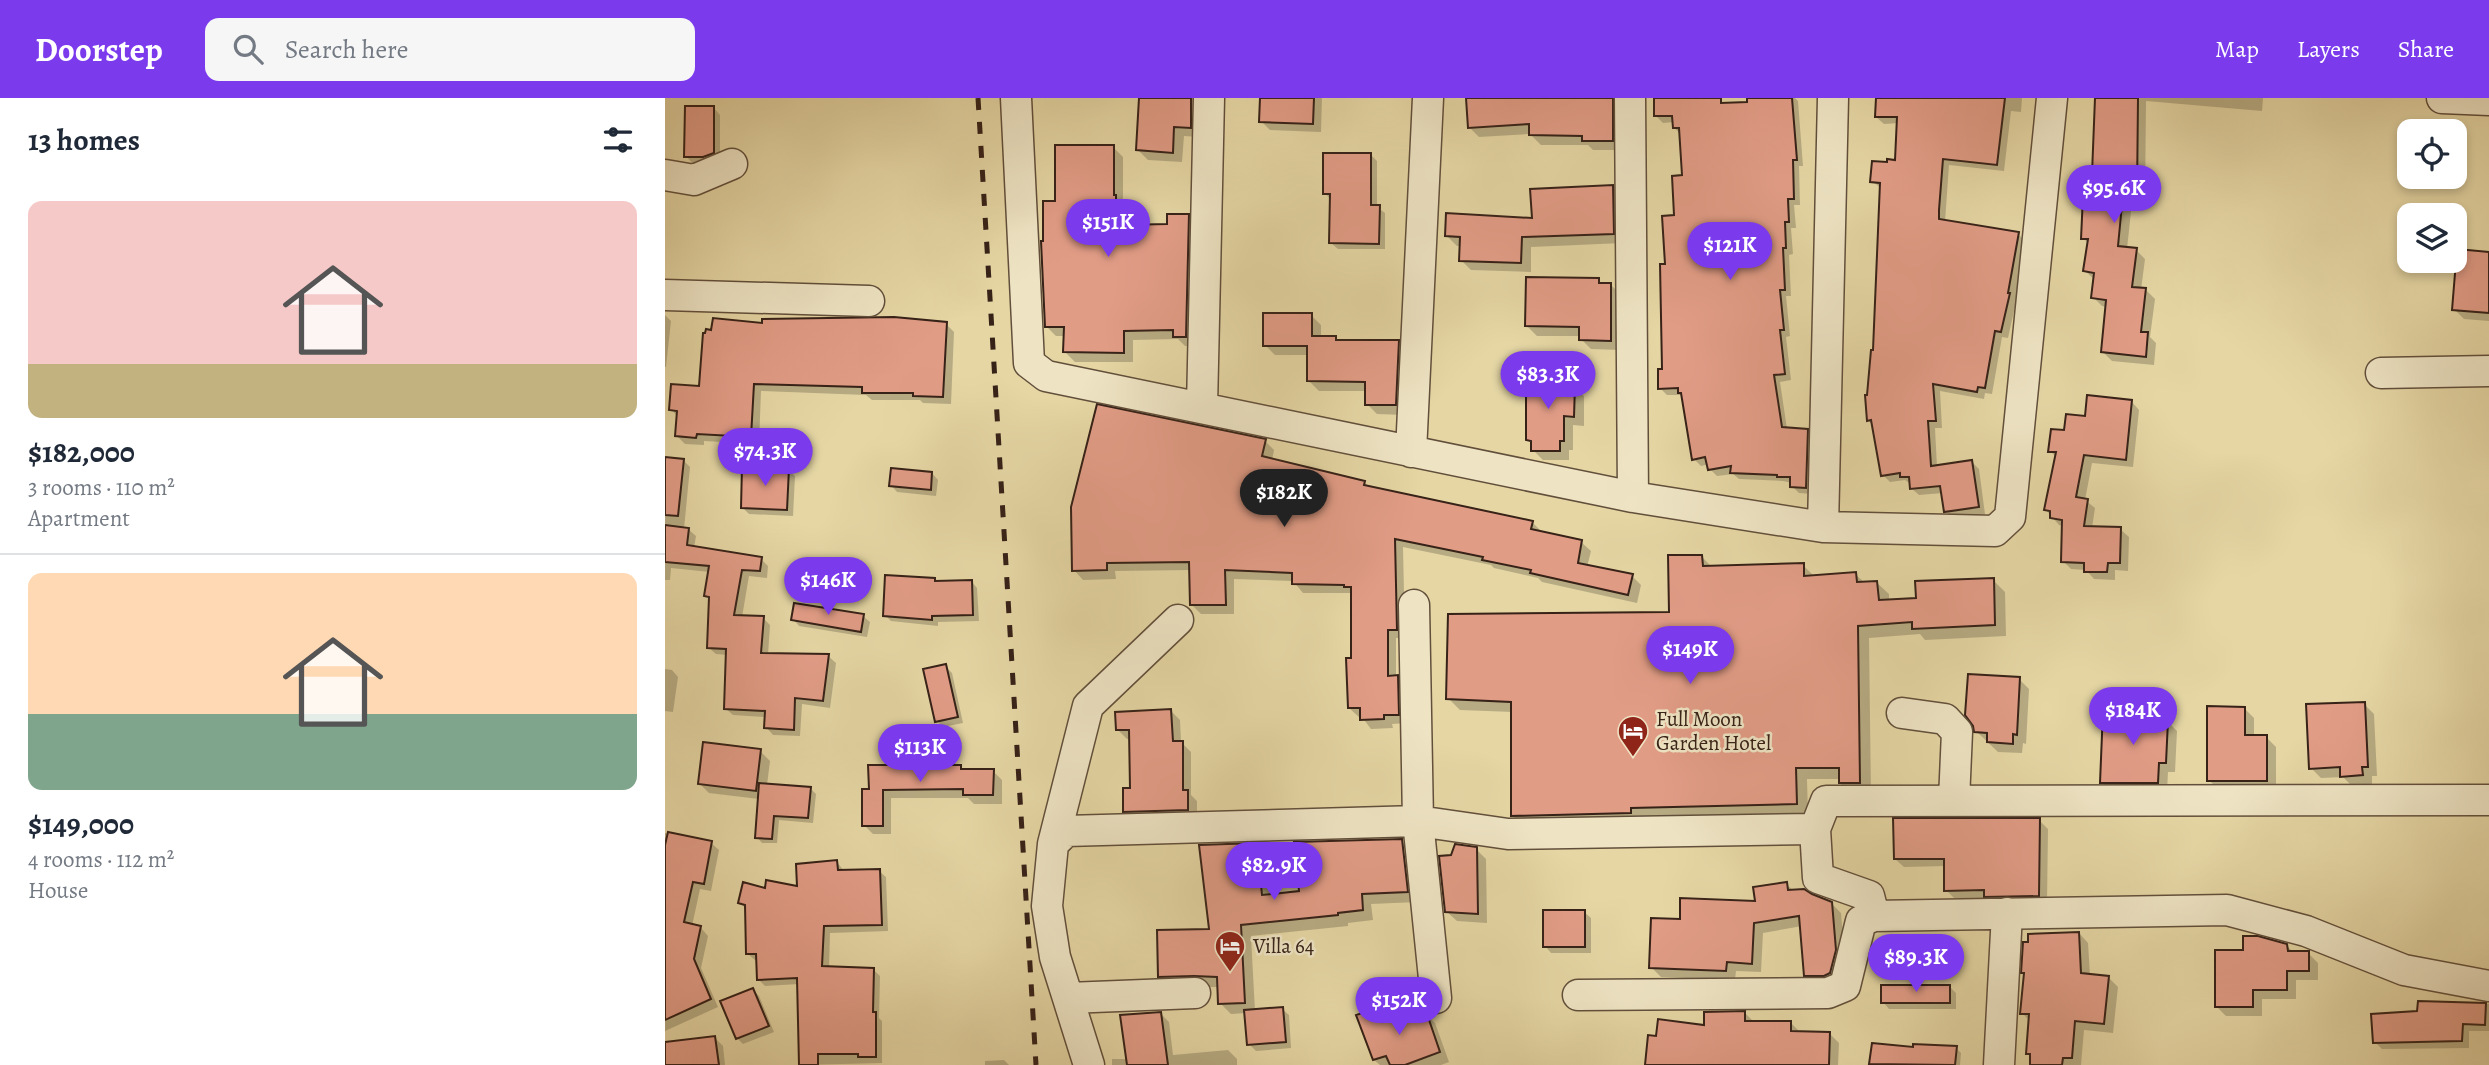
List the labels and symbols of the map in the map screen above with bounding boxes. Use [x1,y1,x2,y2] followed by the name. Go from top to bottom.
[2057,166,2171,225] pin: $95.6K
[1059,200,1157,259] pin: $151K
[1681,222,1779,282] pin: $121K
[1491,352,1605,411] pin: $83.3K
[708,428,822,488] pin: $74.3K
[1235,470,1333,529] pin: $182K
[779,558,877,617] pin: $146K
[1641,626,1739,686] pin: $149K
[2084,688,2182,747] pin: $184K
[1656,705,1771,757] place label: Full Moon Garden Hotel
[1616,714,1650,758] hotel icon: Full Moon Garden Hotel
[871,724,969,784] pin: $113K
[1217,842,1331,902] pin: $82.9K
[1213,929,1247,973] hotel icon: Villa 64
[1252,932,1314,960] place label: Villa 64
[1859,934,1973,994] pin: $89.3K
[1350,978,1448,1037] pin: $152K

